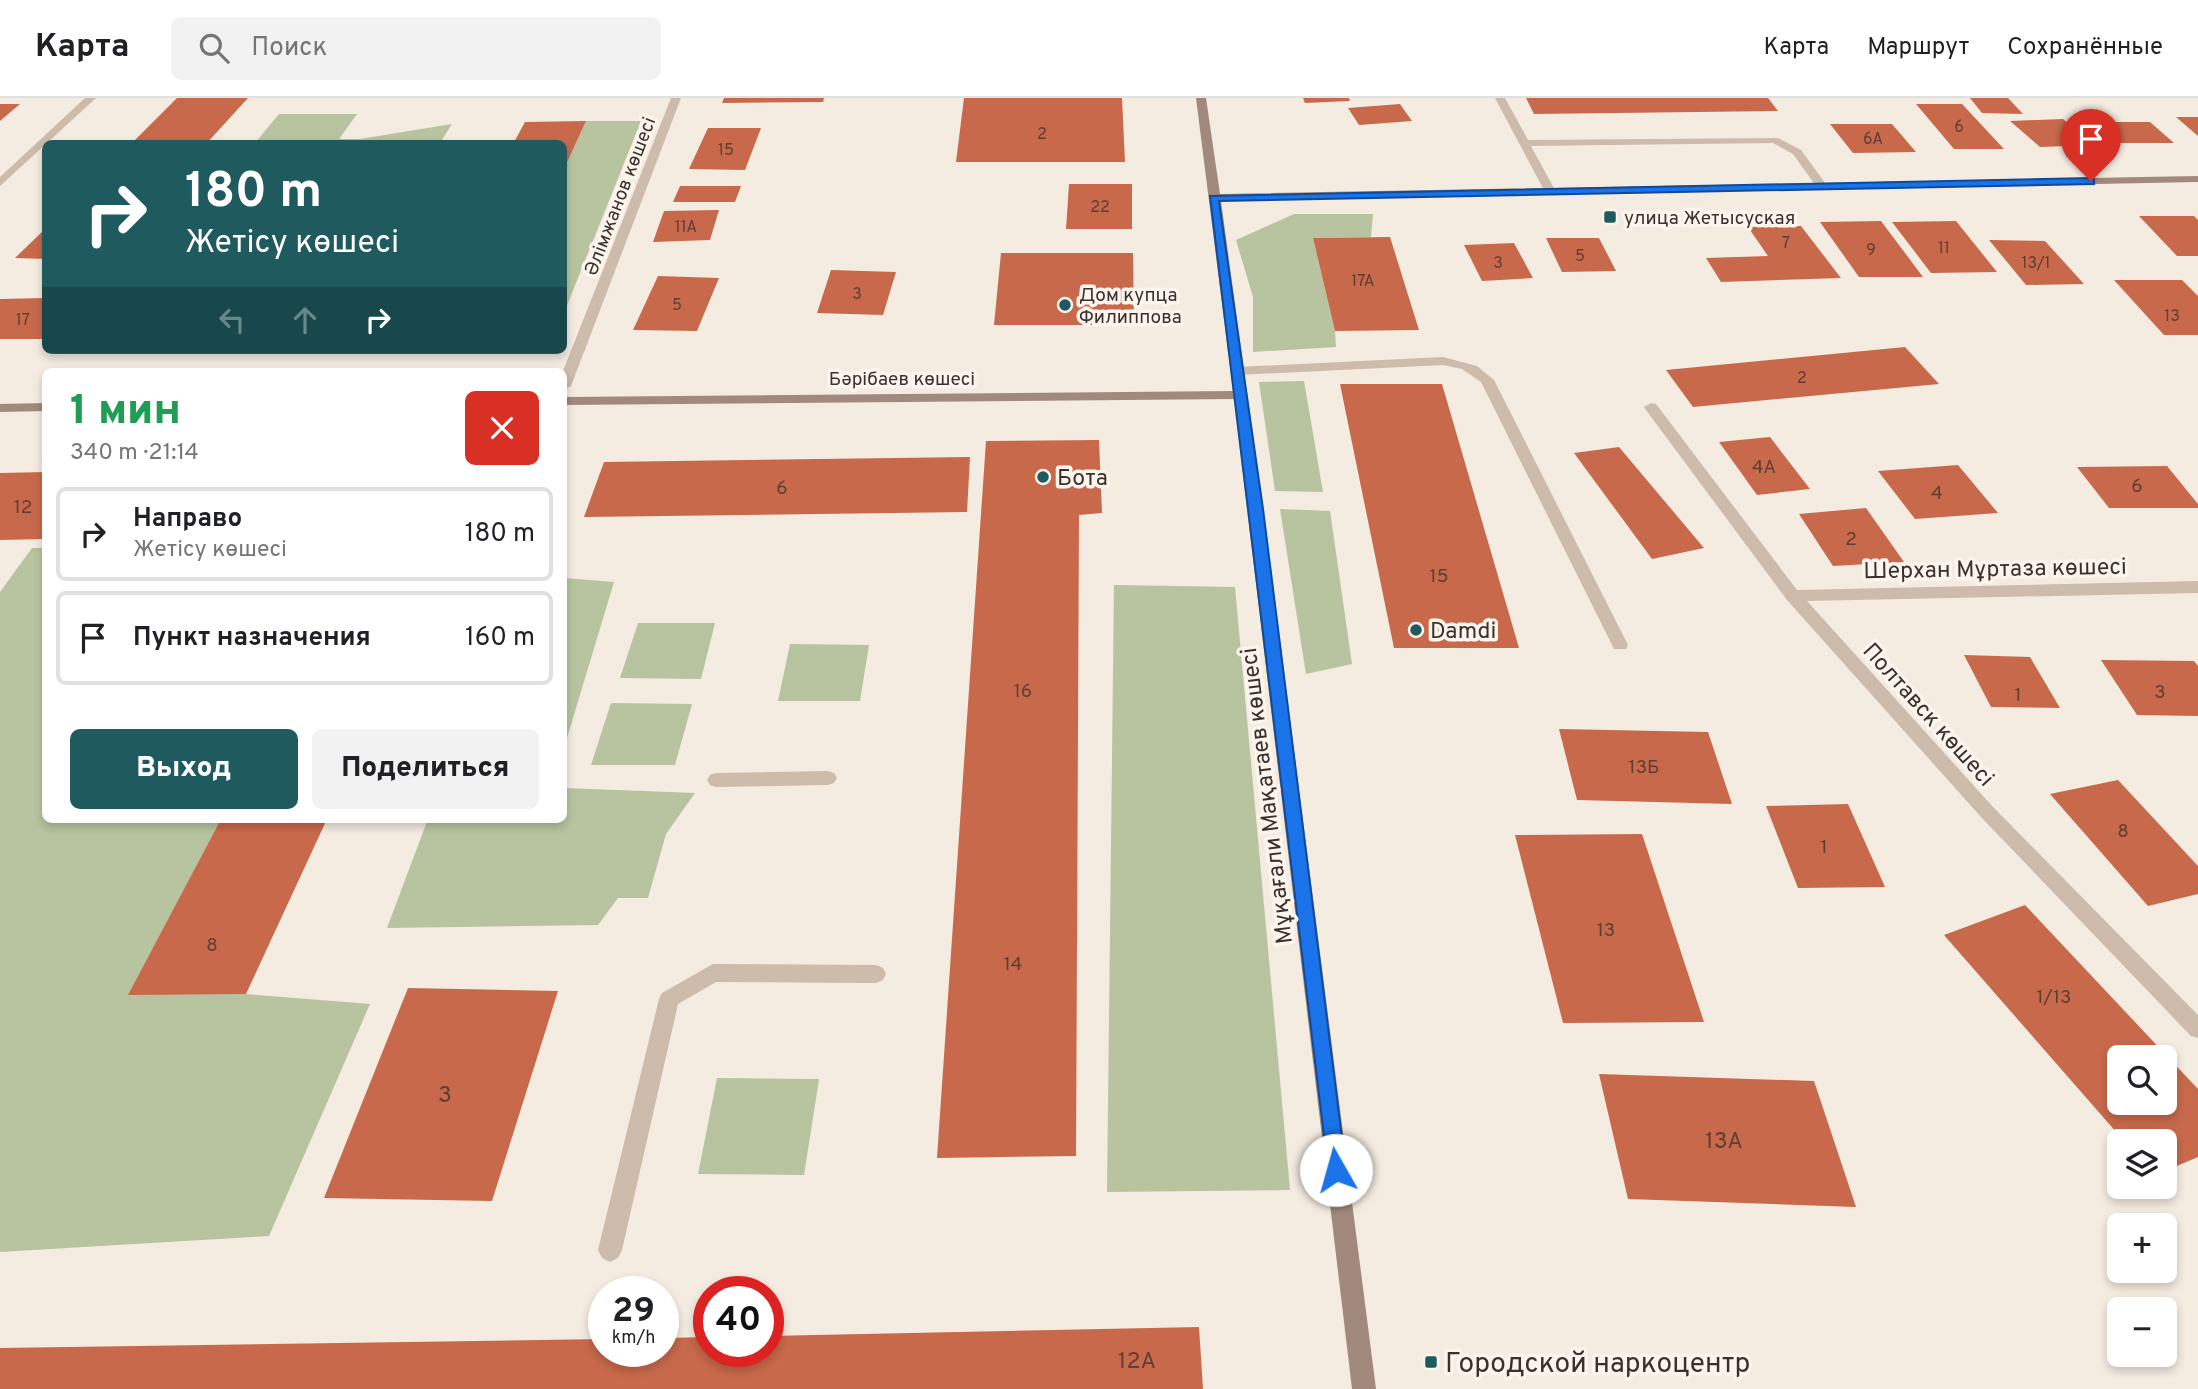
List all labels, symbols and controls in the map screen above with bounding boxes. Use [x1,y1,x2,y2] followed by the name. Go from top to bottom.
[171,17,661,80] search box
[35,27,129,69] text: Карта
[195,29,233,67] icon: search
[251,32,327,65] text: Поиск
[1763,33,1829,63] text: Карта
[1867,33,1969,63] text: Маршрут
[2007,33,2163,63] text: Сохранённые
[2061,109,2121,181] pin
[580,114,662,279] street label: Әлімжанов көшесі
[1954,118,1964,138] house number: 6
[2072,120,2110,158] icon: arrive
[1037,125,1047,145] house number: 2
[1863,130,1883,150] house number: 6А
[718,141,734,161] house number: 15
[185,163,322,225] text: 180 m
[70,168,161,259] icon: right
[1090,198,1110,218] house number: 22
[1624,207,1795,231] place label: улица Жетысуская
[1602,209,1618,225] marker: улица Жетысуская
[675,218,697,238] house number: 11А
[185,224,399,264] text: Жетісу көшесі
[1782,234,1790,254] house number: 7
[1938,239,1950,259] house number: 11
[1866,241,1876,261] house number: 9
[1575,247,1585,267] house number: 5
[1493,254,1503,274] house number: 3
[2022,254,2050,274] house number: 13/1
[1351,272,1375,292] house number: 17А
[1079,284,1182,330] place label: Дом купца Филиппова
[852,285,862,305] house number: 3
[672,296,682,316] house number: 5
[1057,297,1073,313] marker: Дом купца Филиппова
[213,301,251,339] icon: left
[286,301,324,339] icon: ahead
[359,301,397,339] icon: right
[2164,307,2180,327] house number: 13
[16,311,30,331] house number: 17
[829,368,975,392] street label: Бәрібаев көшесі
[1797,369,1807,389] house number: 2
[70,386,181,439] text: 1 мин
[465,391,539,465] button: close
[70,439,199,468] text: 340 m · 21:14
[1752,456,1776,480] house number: 4А
[1057,465,1108,494] place label: Бота
[1035,469,1051,485] marker: Бота
[2131,475,2143,499] house number: 6
[776,477,788,501] house number: 6
[1931,482,1943,506] house number: 4
[14,496,32,520] house number: 12
[133,503,242,536] text: Направо
[74,515,112,553] icon: right
[465,518,535,551] text: 180 m
[1845,528,1857,552] house number: 2
[133,536,287,565] text: Жетісу көшесі
[1863,554,2127,587] street label: Шерхан Мұртаза көшесі
[1430,565,1448,589] house number: 15
[1430,618,1496,647] place label: Damdi
[74,619,112,657] icon: arrive
[133,622,371,655] text: Пункт назначения
[465,622,535,655] text: 160 m
[1408,622,1424,638] marker: Damdi
[1855,638,1999,794] street label: Полтавск көшесі
[1236,646,1301,946] street label: Мұқағали Мақатаев көшесі
[1014,680,1032,704] house number: 16
[2154,681,2166,705] house number: 3
[2014,684,2022,708] house number: 1
[70,729,298,809] button: Выход
[312,729,539,809] button: Поделиться
[1629,756,1659,780] house number: 13Б
[2117,820,2129,844] house number: 8
[1820,836,1828,860] house number: 1
[1597,919,1615,943] house number: 13
[206,934,218,958] house number: 8
[1004,953,1022,977] house number: 14
[2037,986,2071,1010] house number: 1/13
[2107,1045,2177,1367] map controls
[2107,1045,2177,1115] button: search
[438,1082,452,1111] house number: 3
[1705,1128,1743,1157] house number: 13А
[2107,1129,2177,1199] button: layers
[1299,1133,1373,1207] position arrow
[2107,1213,2177,1283] button: +
[693,1276,784,1367] speed limit sign: 40
[612,1290,655,1334] text: 29
[2107,1297,2177,1367] button: −
[612,1327,655,1350] text: km/h
[1445,1347,1750,1383] place label: Городской наркоцентр
[1118,1348,1156,1377] house number: 12А
[1423,1354,1439,1370] marker: Городской наркоцентр

